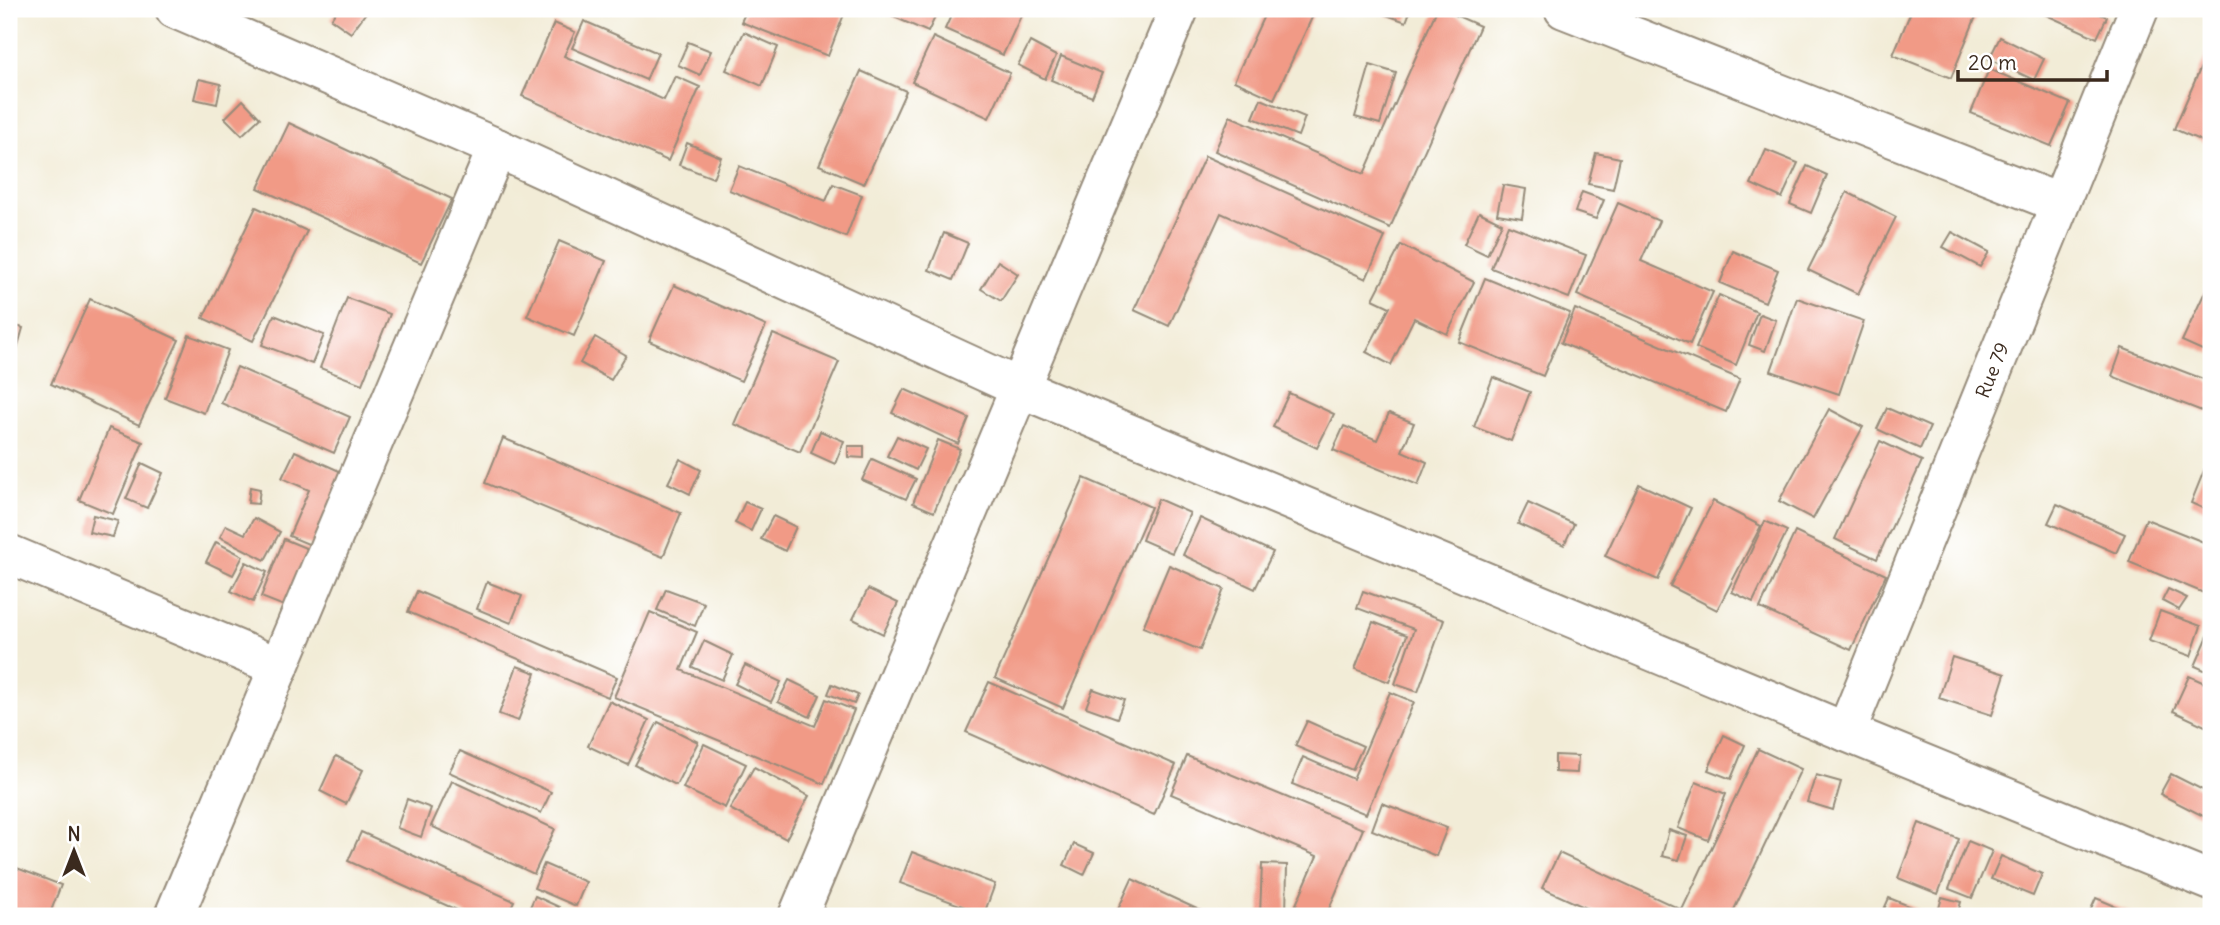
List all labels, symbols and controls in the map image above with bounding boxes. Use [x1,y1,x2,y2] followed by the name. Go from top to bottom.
[1958,38,2106,82] scale bar
[1968,49,2017,76] text: 20 m
[1970,339,2014,401] street label: Rue 79
[38,816,108,886] north arrow
[67,822,81,846] text: N

